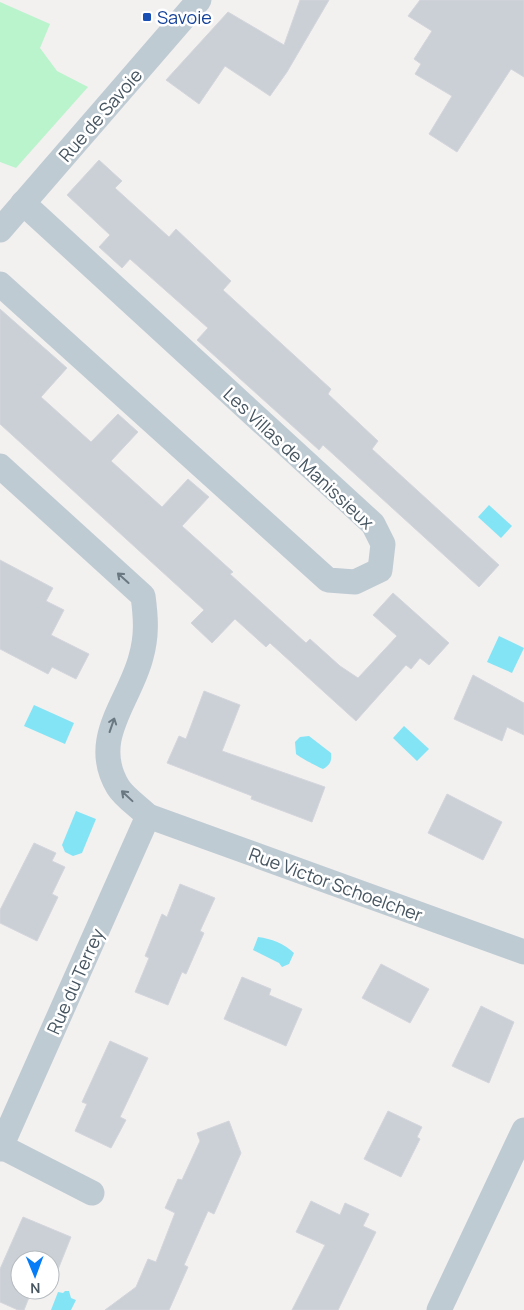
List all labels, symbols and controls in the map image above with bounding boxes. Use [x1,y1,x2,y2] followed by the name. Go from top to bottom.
[157,5,212,29] place label: Savoie
[141,11,153,23] marker: Savoie
[53,63,147,167] street label: Rue de Savoie
[219,382,380,534] street label: Les Villas de Manissieux
[117,572,130,584] one-way arrow
[108,718,117,733] one-way arrow
[121,790,134,802] one-way arrow
[246,841,427,927] street label: Rue Victor Schoelcher
[41,924,109,1038] street label: Rue du Terrey
[10,1250,60,1300] north arrow
[30,1279,40,1298] text: N

